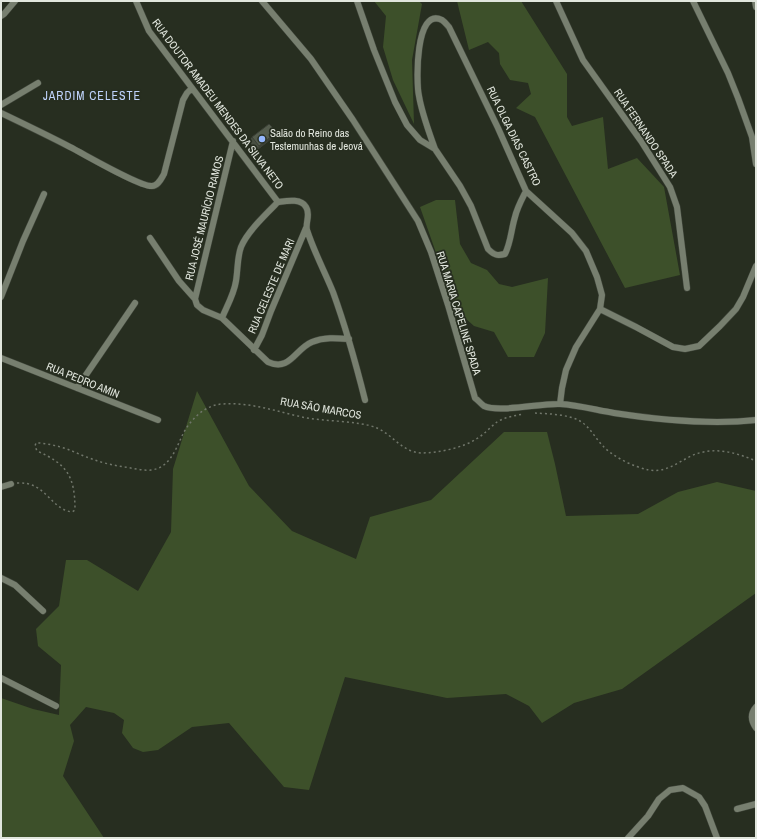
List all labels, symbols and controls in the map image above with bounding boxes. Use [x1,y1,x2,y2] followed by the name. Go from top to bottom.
[149,16,287,192] street label: RUA DOUTOR AMADEU MENDES DA SILVA NETO
[484,84,544,188] street label: RUA OLGA DIAS CASTRO
[611,86,681,181] street label: RUA FERNANDO SPADA
[43,88,141,104] district label: JARDIM CELESTE
[270,126,363,153] place label: Salão do Reino das Testemunhas de Jeová
[257,134,267,144] marker: Salão do Reino das Testemunhas de Jeová
[182,154,226,282] street label: RUA JOSÉ MAURÍCIO RAMOS
[245,236,297,336] street label: RUA CELESTE DE MARI
[433,249,485,378] street label: RUA MARIA CAPELINE SPADA
[44,359,122,401] street label: RUA PEDRO AMIN
[279,394,363,422] street label: RUA SÃO MARCOS

